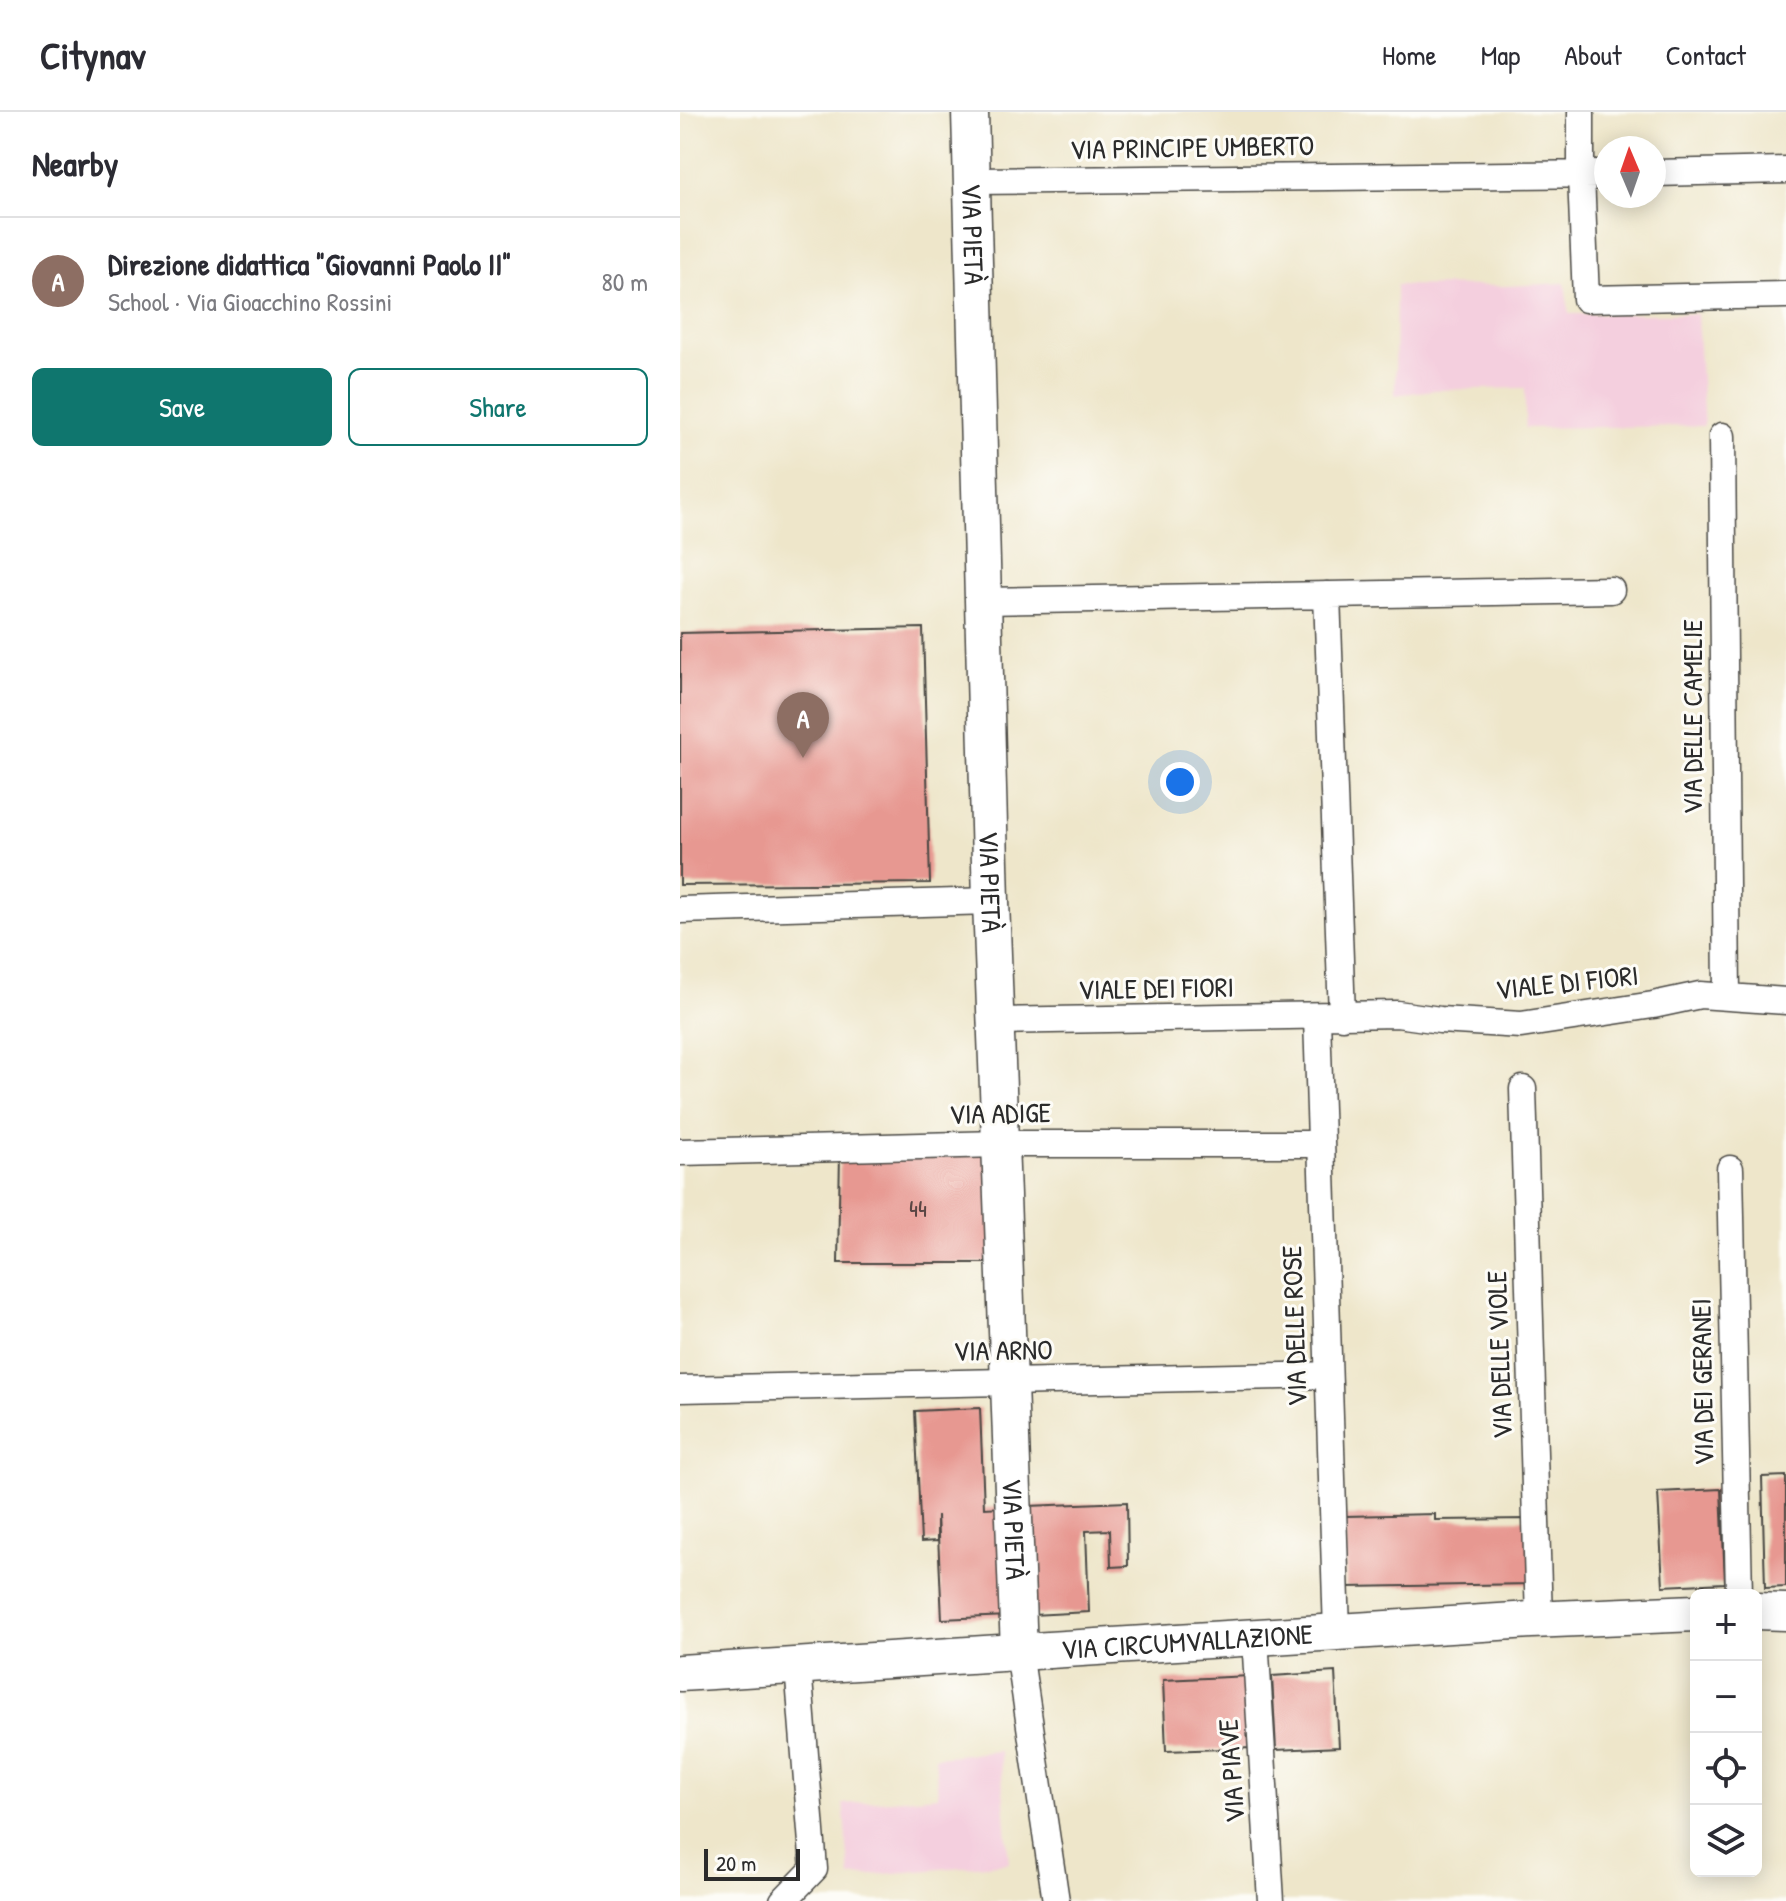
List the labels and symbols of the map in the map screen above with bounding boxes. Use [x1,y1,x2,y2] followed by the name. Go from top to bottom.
[1070,126,1314,168] street label: VIA PRINCIPE UMBERTO
[1594,136,1666,208] north arrow
[953,183,994,286] street label: VIA PIETÀ
[1673,619,1711,815] street label: VIA DELLE CAMELIE
[777,692,829,758] pin: A
[1160,762,1200,802] your location
[970,830,1011,934] street label: VIA PIETÀ
[1494,956,1640,1008] street label: VIALE DI FIORI
[1078,968,1234,1008] street label: VIALE DEI FIORI
[949,1093,1051,1133] street label: VIA ADIGE
[909,1192,927,1224] house number: 44
[1272,1245,1316,1407] street label: VIA DELLE ROSE
[1477,1270,1521,1440] street label: VIA DELLE VIOLE
[1682,1298,1722,1466] street label: VIA DEI GERANEI
[953,1330,1053,1370] street label: VIA ARNO
[994,1478,1035,1581] street label: VIA PIETÀ
[1060,1615,1314,1668] street label: VIA CIRCUMVALLAZIONE
[1208,1718,1254,1824] street label: VIA PIAVE
[704,1845,800,1881] scale bar

